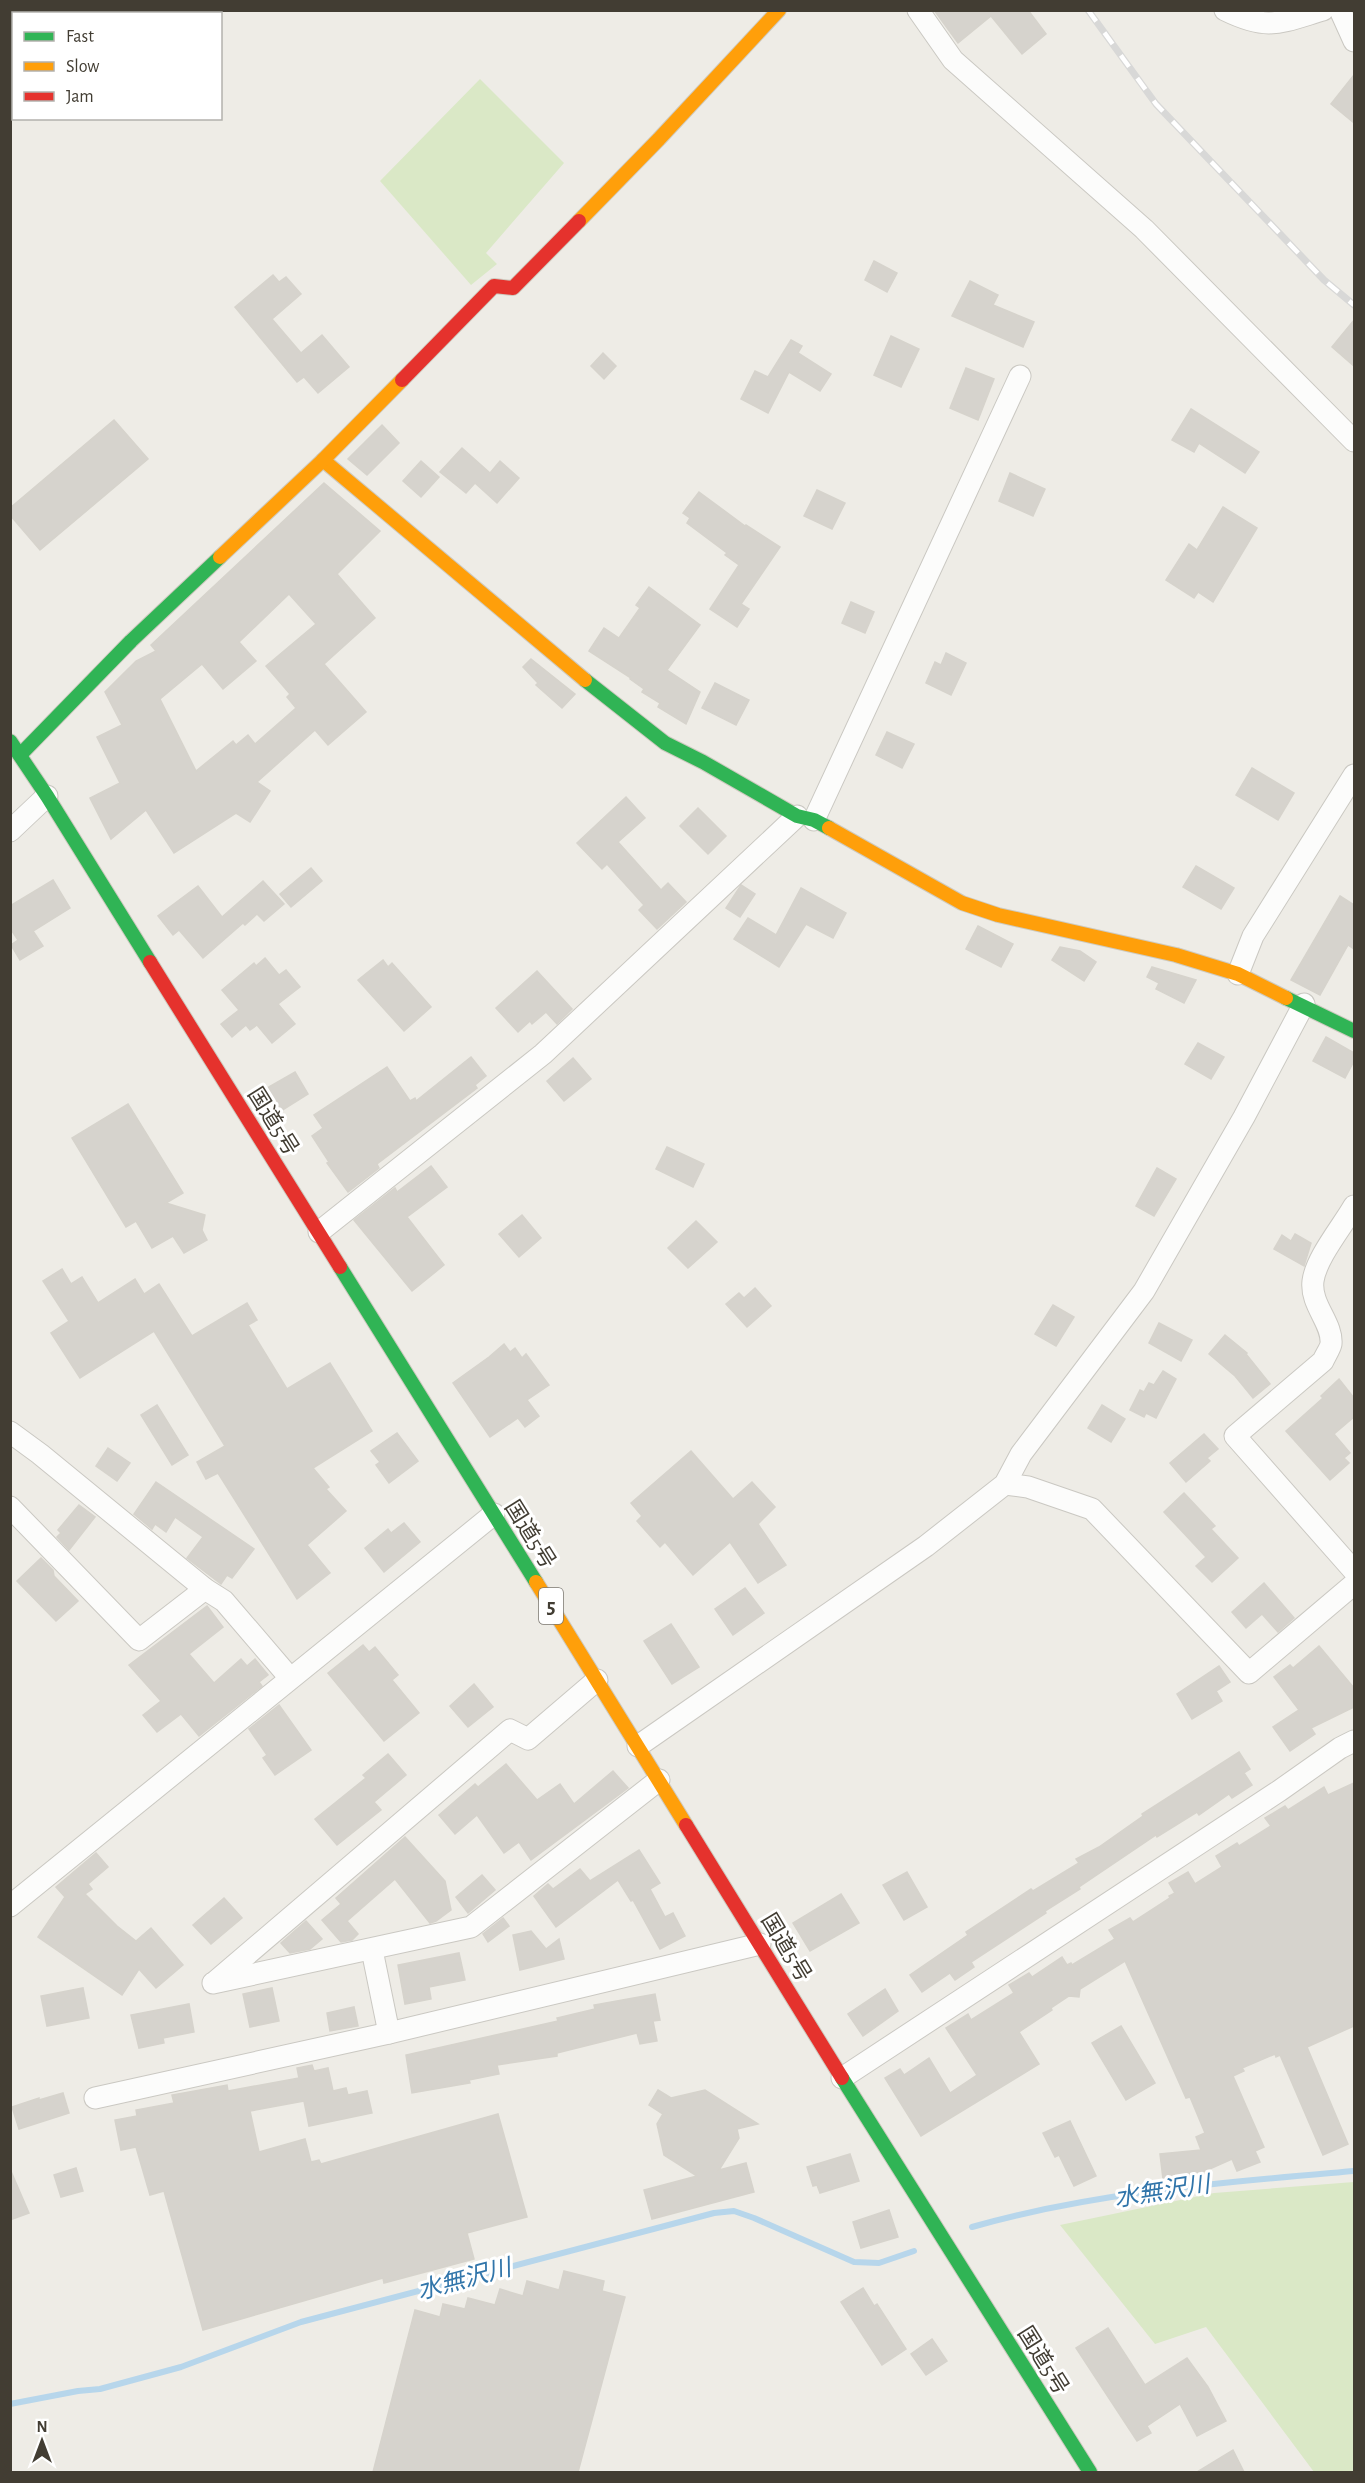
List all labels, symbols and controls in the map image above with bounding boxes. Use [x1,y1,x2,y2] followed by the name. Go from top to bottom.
[12,12,222,120] legend
[66,28,94,46] text: Fast
[66,58,99,76] text: Slow
[66,88,94,106] text: Jam
[244,1083,303,1159] street label: 国道5号
[501,1496,560,1572] street label: 国道5号
[539,1588,563,1624] road number: 5
[757,1909,816,1985] street label: 国道5号
[1113,2170,1214,2211] water label: 水無沢川
[414,2253,517,2304] water label: 水無沢川
[1014,2322,1073,2398] street label: 国道5号
[12,2411,72,2471] north arrow
[36,2419,48,2435] text: N

